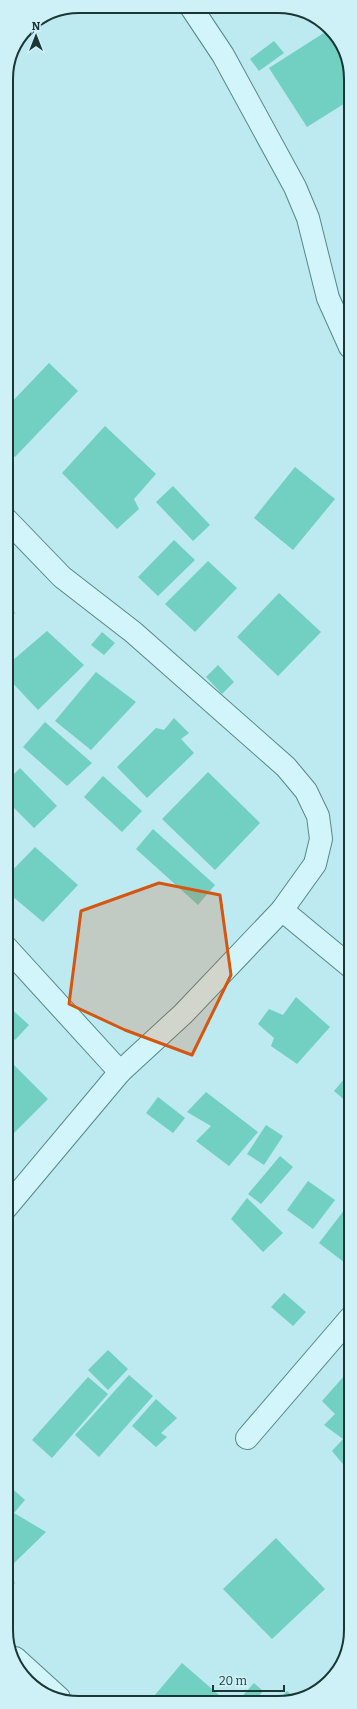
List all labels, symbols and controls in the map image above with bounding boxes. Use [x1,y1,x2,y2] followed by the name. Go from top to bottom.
[16,16,56,56] north arrow
[32,20,41,33] text: N
[213,1667,284,1693] scale bar
[219,1674,248,1688] text: 20 m

